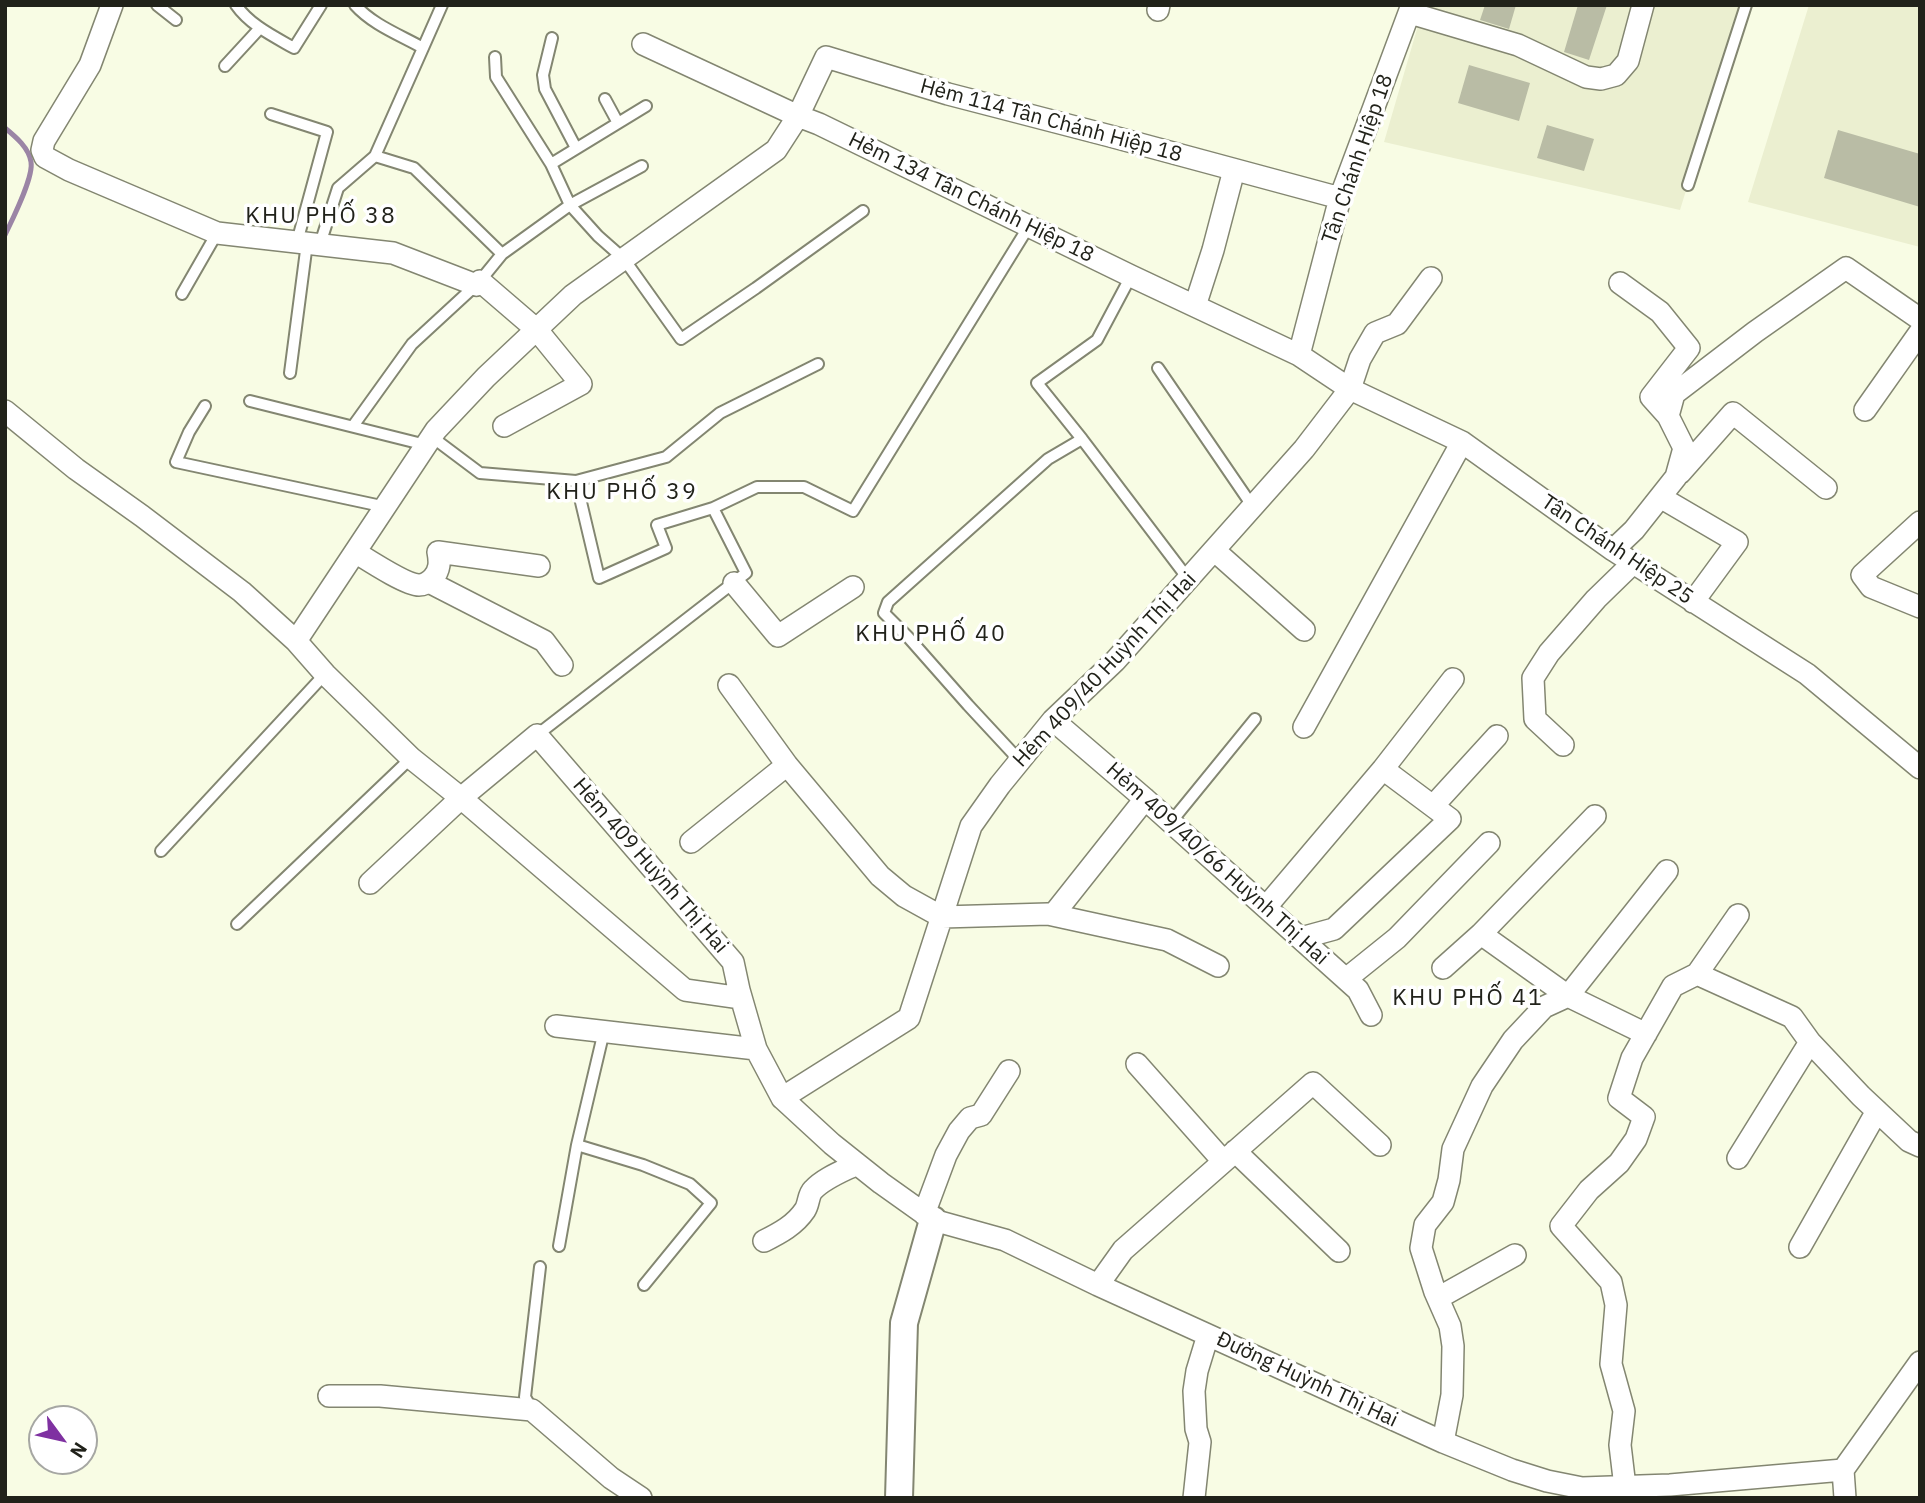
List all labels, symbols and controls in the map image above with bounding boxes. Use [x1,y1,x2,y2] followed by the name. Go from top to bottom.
[1317,71,1399,247] street label: Tân Chánh Hiệp 18
[917,74,1185,168] street label: Hẻm 114 Tân Chánh Hiệp 18
[844,127,1098,269] street label: Hẻm 134 Tân Chánh Hiệp 18
[247,202,395,230] district label: KHU PHỐ 38
[548,478,696,506] district label: KHU PHỐ 39
[1536,490,1698,610] street label: Tân Chánh Hiệp 25
[1008,567,1202,773] street label: Hẻm 409/40 Huỳnh Thị Hai
[857,620,1005,648] district label: KHU PHỐ 40
[1101,757,1333,971] street label: Hẻm 409/40/66 Huỳnh Thị Hai
[567,773,733,959] street label: Hẻm 409 Huỳnh Thị Hai
[1394,984,1542,1012] district label: KHU PHỐ 41
[1212,1327,1402,1433] street label: Đường Huỳnh Thị Hai
[28,1405,98,1475] north arrow
[65,1438,93,1463] text: N

